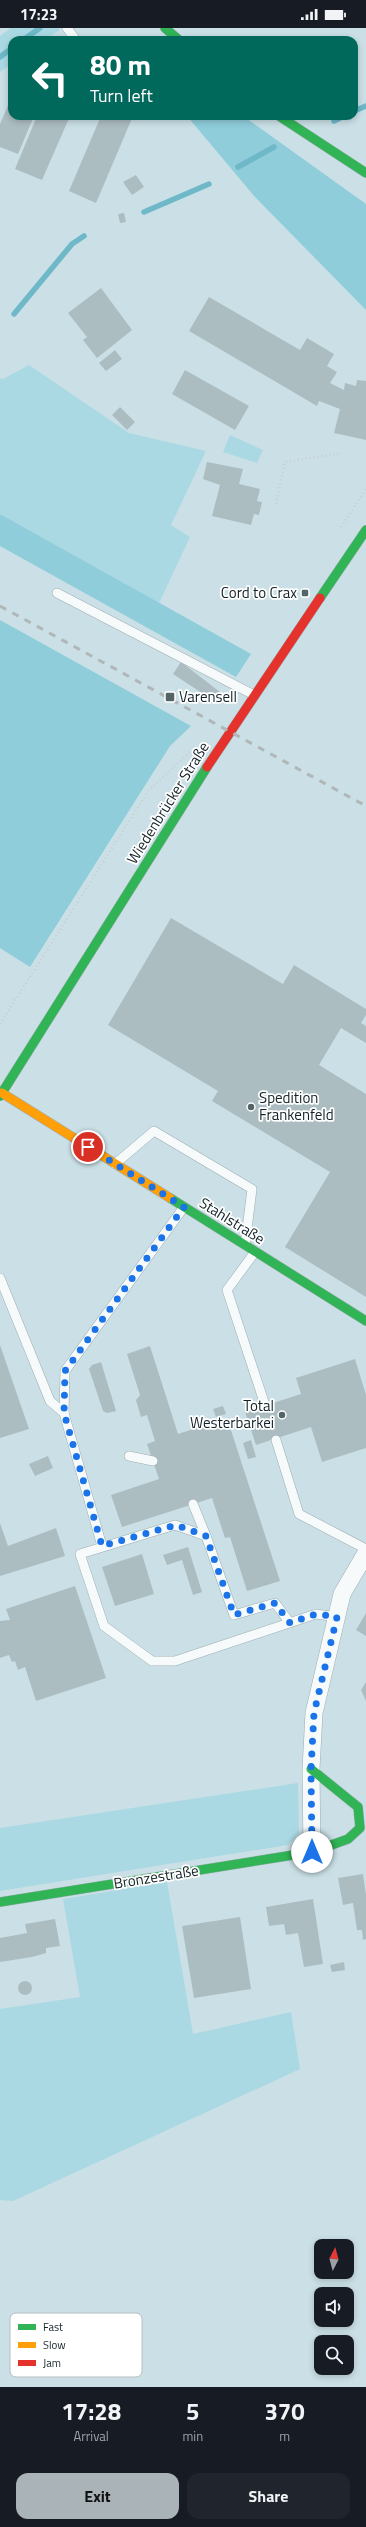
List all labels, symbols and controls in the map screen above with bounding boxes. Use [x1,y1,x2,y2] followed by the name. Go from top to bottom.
[20,3,57,26] text: 17:23
[90,43,151,86] text: 80 m
[24,52,76,104] icon: left
[90,82,153,109] text: Turn left
[221,581,297,604] place label: Cord to Crax
[300,588,310,598] marker: Cord to Crax
[179,685,237,708] place label: Varensell
[164,691,176,703] marker: Varensell
[121,737,215,868] street label: Wiedenbrücker Straße
[259,1086,334,1126] place label: Spedition Frankenfeld
[246,1102,256,1112] marker: Spedition Frankenfeld
[71,1130,105,1164] pin
[77,1136,99,1158] icon: arrive
[195,1191,269,1250] street label: Stahlstraße
[190,1394,274,1434] place label: Total Westerbarkei
[277,1410,287,1420] marker: Total Westerbarkei
[291,1831,333,1873] position arrow
[112,1858,200,1895] street label: Bronzestraße
[314,2239,354,2279] north arrow
[314,2239,354,2375] map controls
[314,2287,354,2327] button: sound
[10,2313,142,2377] legend
[43,2319,63,2335] text: Fast
[314,2335,354,2375] button: search
[43,2337,66,2353] text: Slow
[43,2355,61,2371] text: Jam
[61,2393,121,2429] text: 17:28
[186,2393,200,2429] text: 5
[264,2393,305,2429] text: 370
[74,2426,109,2446] text: Arrival
[182,2426,203,2446] text: min
[279,2426,290,2446] text: m
[16,2473,179,2519] button: Exit
[187,2473,350,2519] button: Share

